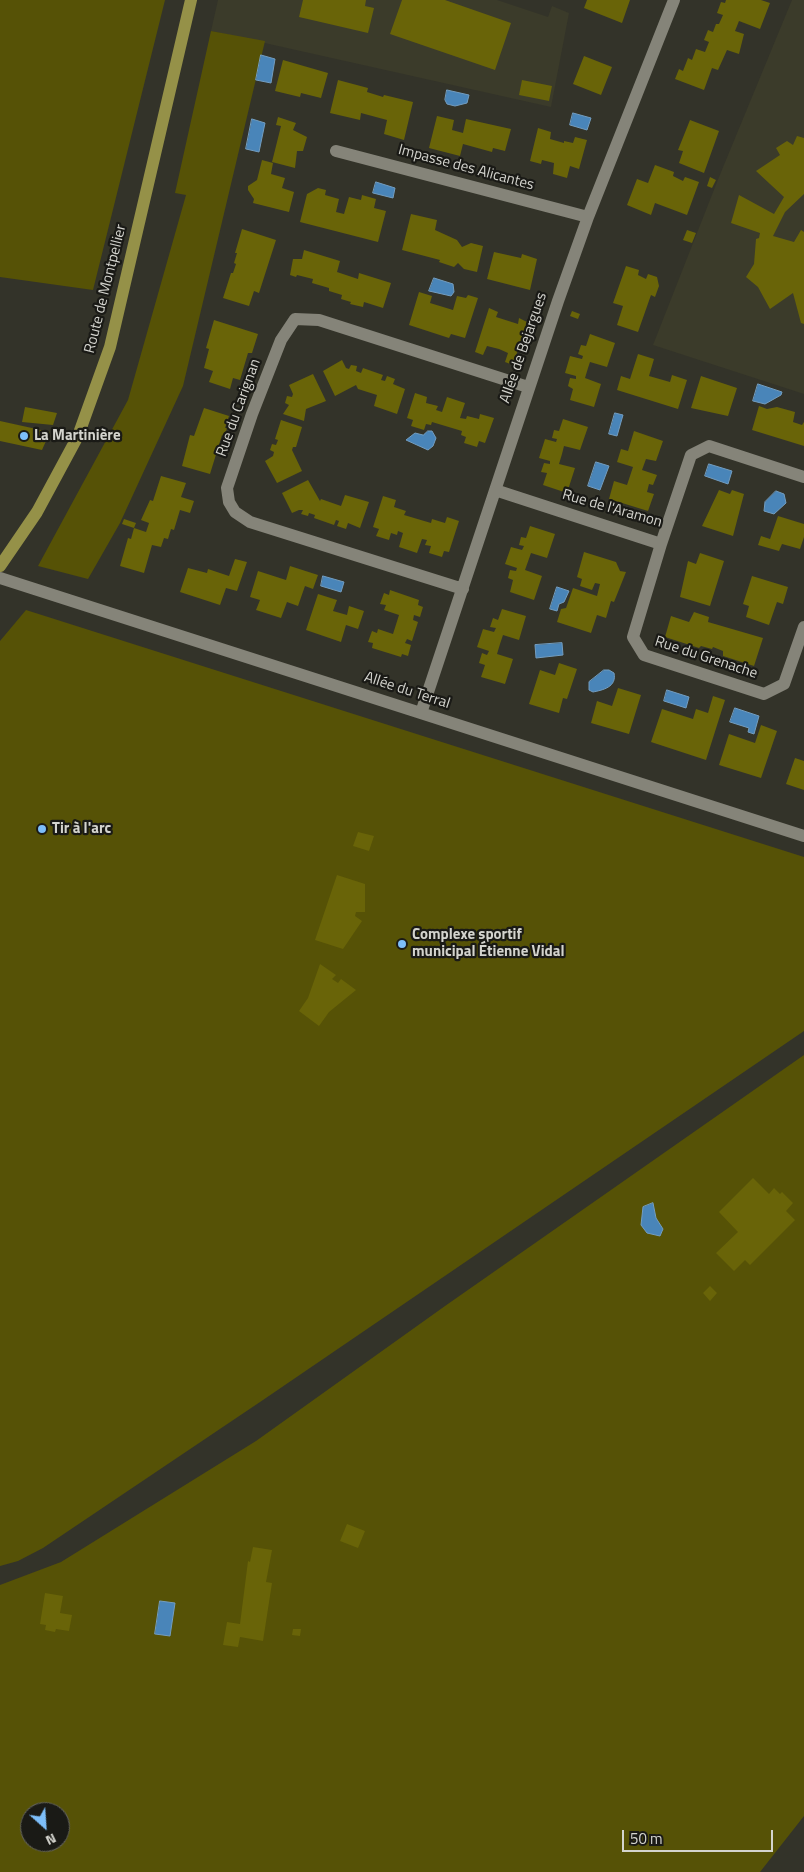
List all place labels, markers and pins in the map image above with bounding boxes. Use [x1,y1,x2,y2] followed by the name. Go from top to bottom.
[34,427,121,445] place label: La Martinière
[18,430,30,442] marker: La Martinière
[52,820,111,838] place label: Tir à l'arc
[36,823,48,835] marker: Tir à l'arc
[412,926,564,961] place label: Complexe sportif municipal Étienne Vidal
[396,938,408,950] marker: Complexe sportif municipal Étienne Vidal

